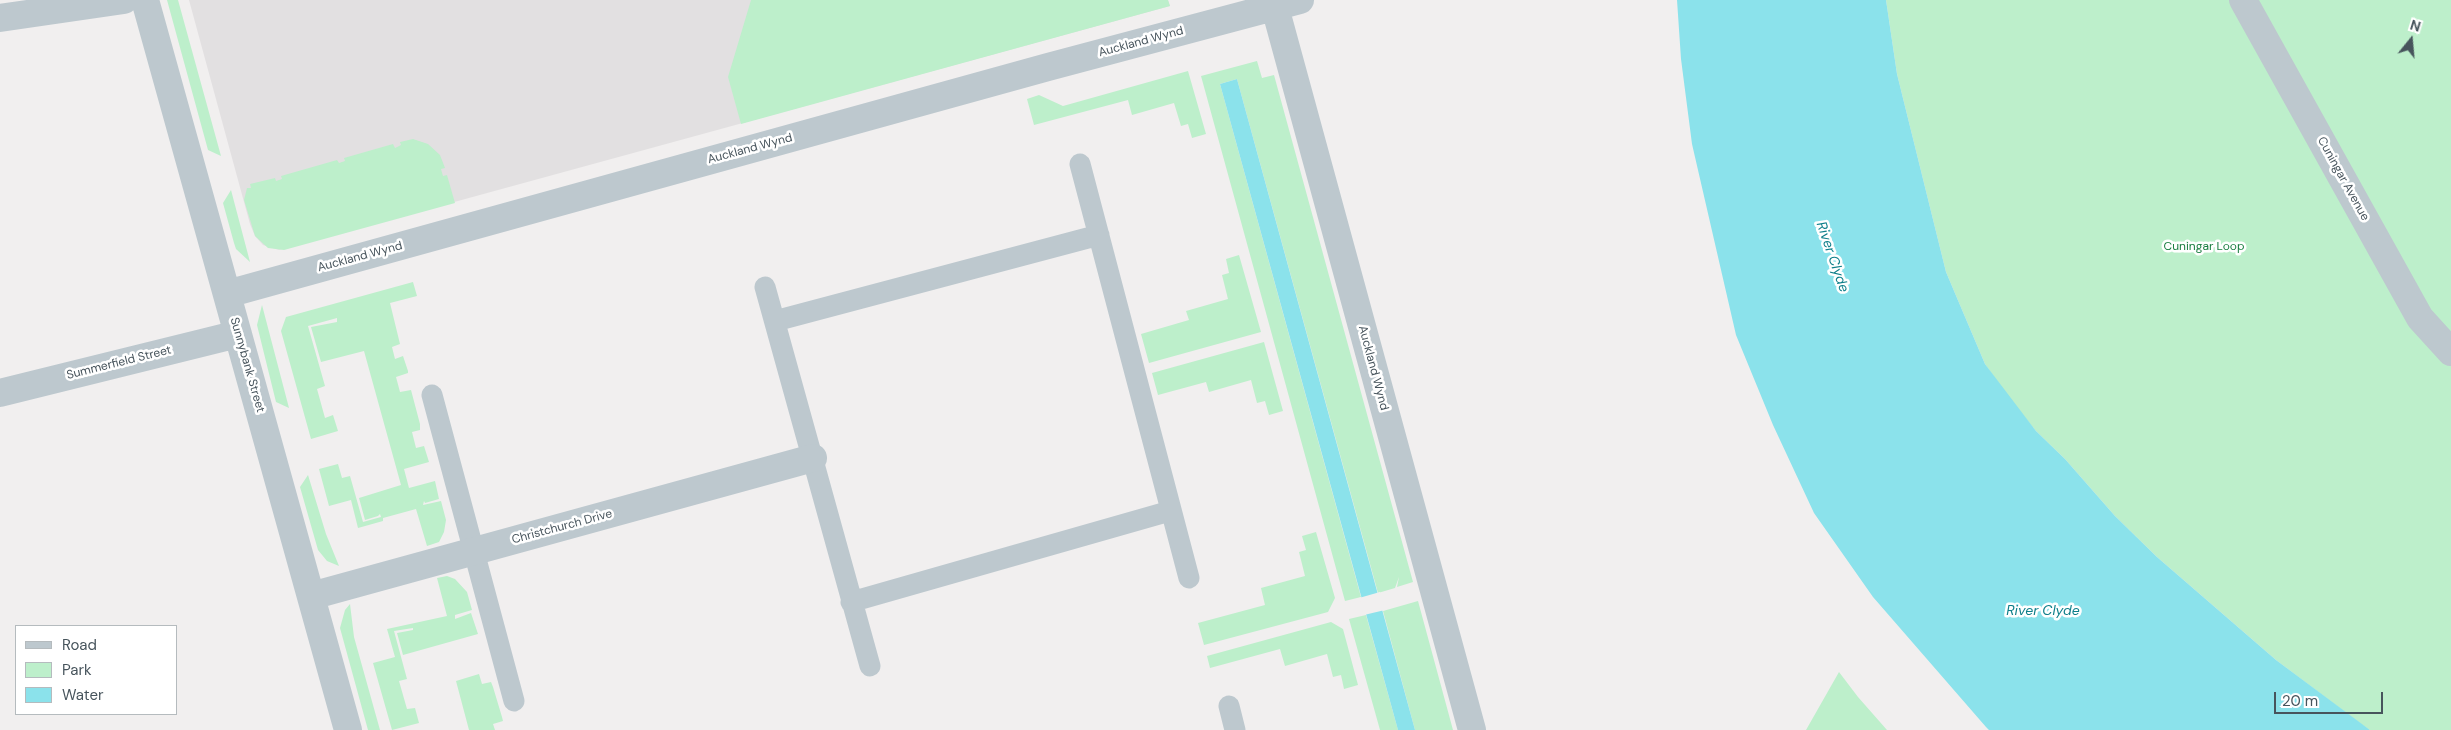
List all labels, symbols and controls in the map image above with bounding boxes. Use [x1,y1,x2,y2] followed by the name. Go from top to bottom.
[2386,15,2436,65] north arrow
[2408,16,2423,36] text: N
[1097,24,1185,60] street label: Auckland Wynd
[706,131,794,167] street label: Auckland Wynd
[2314,135,2372,223] street label: Cuningar Avenue
[1812,219,1852,295] water label: River Clyde
[316,239,404,275] street label: Auckland Wynd
[2164,240,2244,254] park label: Cuningar Loop
[227,316,267,414] street label: Sunnybank Street
[1355,324,1391,412] street label: Auckland Wynd
[65,343,173,383] street label: Summerfield Street
[510,507,614,547] street label: Christchurch Drive
[2006,603,2080,619] water label: River Clyde
[15,625,178,715] legend
[62,635,97,655] text: Road
[62,660,92,680] text: Park
[2276,682,2385,714] scale bar
[62,685,103,705] text: Water
[2282,691,2318,711] text: 20 m

